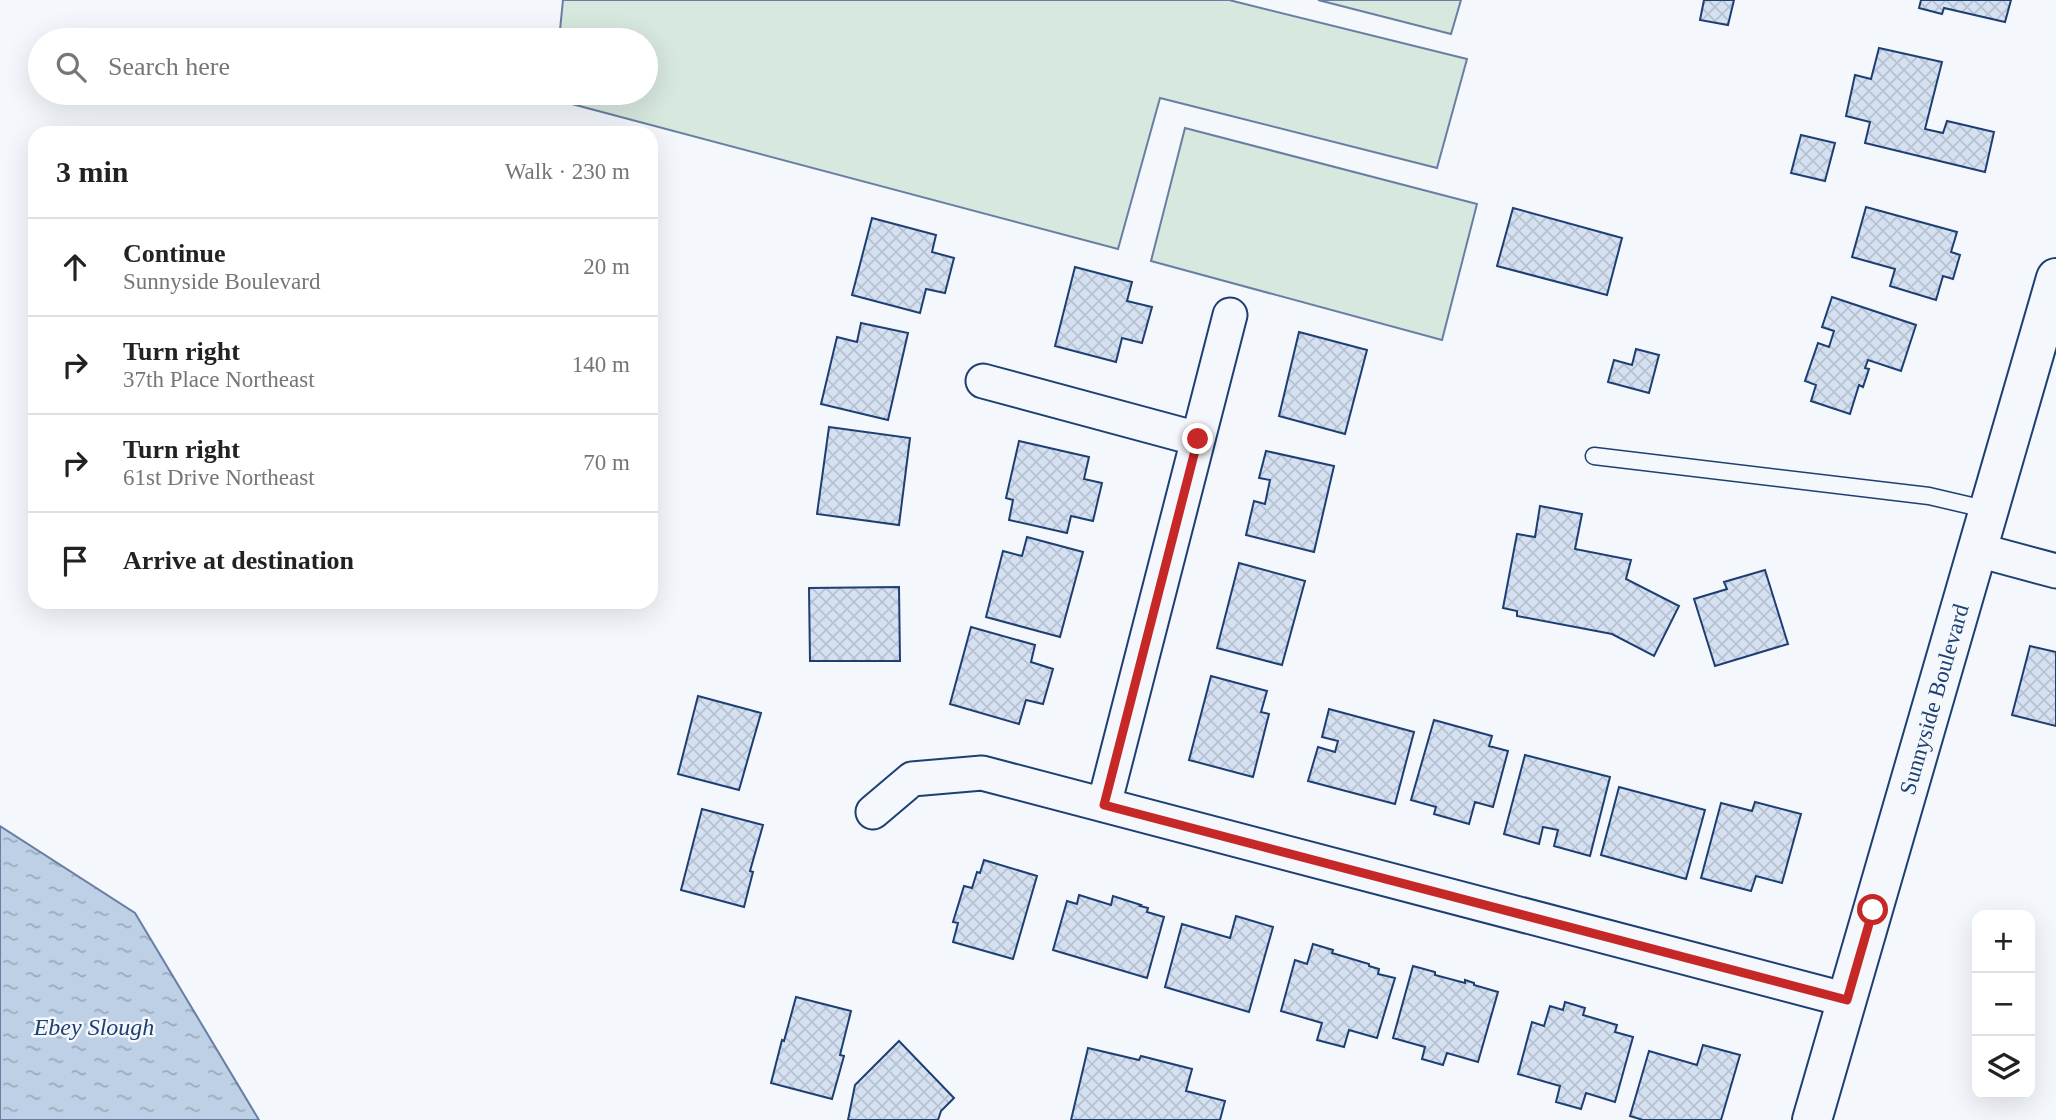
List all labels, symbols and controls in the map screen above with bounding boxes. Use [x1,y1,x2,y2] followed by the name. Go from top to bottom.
[28,28,658,105] search box
[52,48,90,86] icon: search
[108,52,230,81] text: Search here
[56,155,129,188] text: 3 min
[505,159,630,184] text: Walk · 230 m
[123,239,226,268] text: Continue
[56,248,94,286] icon: ahead
[583,254,630,279] text: 20 m
[123,269,320,294] text: Sunnyside Boulevard
[123,337,240,366] text: Turn right
[56,346,94,384] icon: right
[572,352,630,377] text: 140 m
[123,367,315,392] text: 37th Place Northeast
[1182,423,1213,454] route end
[123,435,240,464] text: Turn right
[56,444,94,482] icon: right
[583,450,630,475] text: 70 m
[123,465,315,490] text: 61st Drive Northeast
[56,542,94,580] icon: arrive
[123,546,354,575] text: Arrive at destination
[1894,601,1974,798] street label: Sunnyside Boulevard
[1857,894,1888,925] route start
[1972,910,2035,1099] map controls
[1972,910,2035,973] button: +
[1972,973,2035,1036] button: −
[33,1014,154,1040] water label: Ebey Slough
[1972,1036,2035,1099] button: layers

